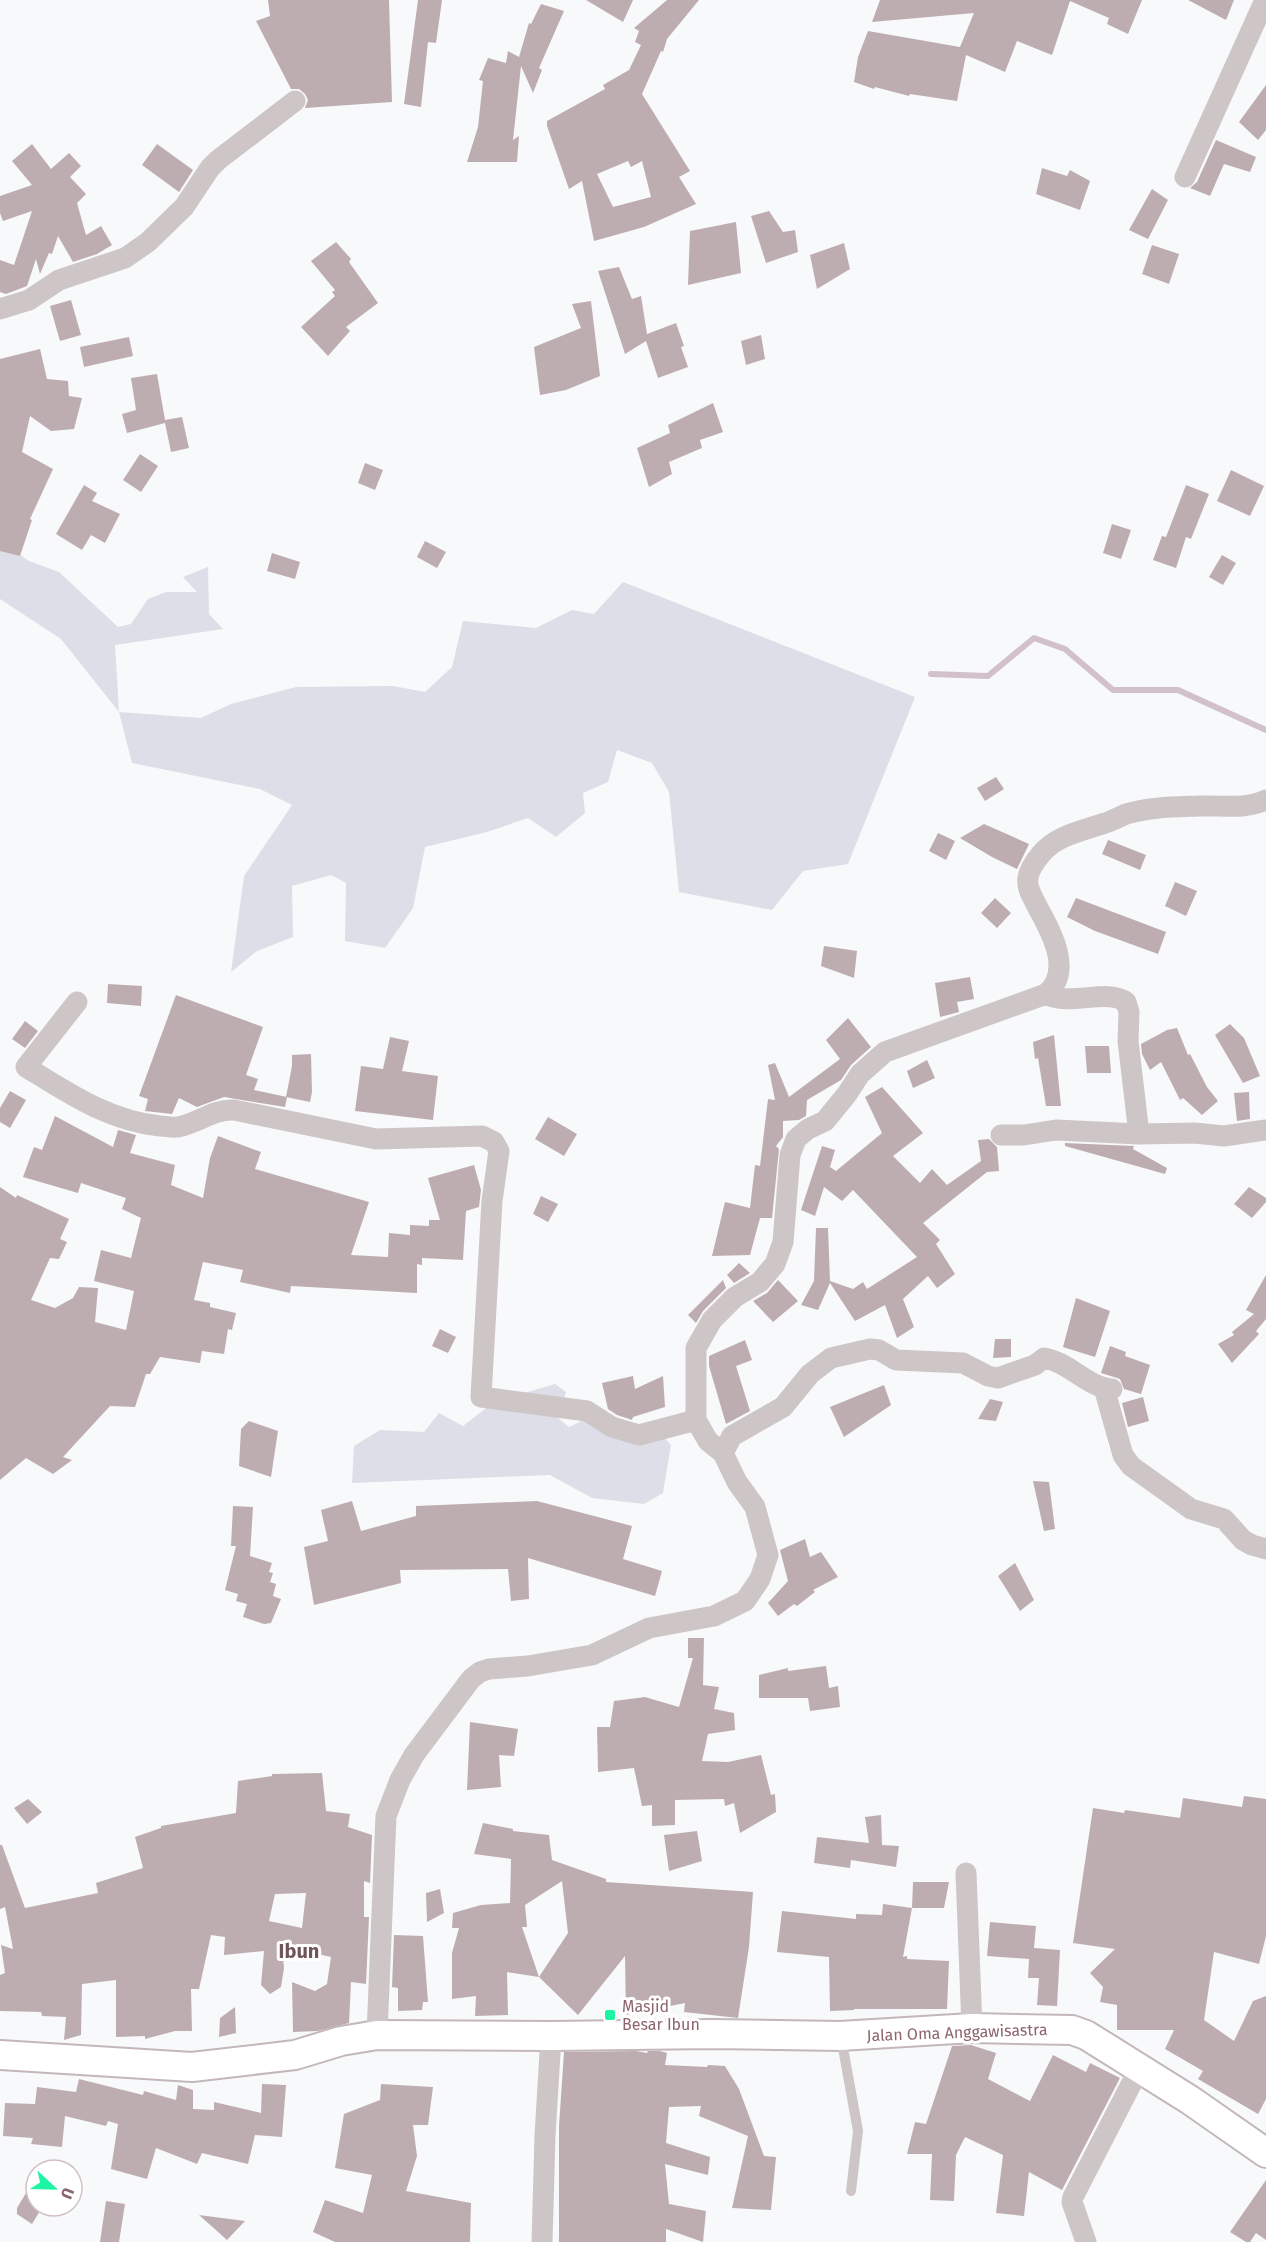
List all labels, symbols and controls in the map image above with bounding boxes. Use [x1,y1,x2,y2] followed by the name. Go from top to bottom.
[279,1939,319,1963] district label: Ibun
[622,1997,700,2034] place label: Masjid Besar Ibun
[603,2008,617,2022] marker: Masjid Besar Ibun
[866,2020,1048,2045] street label: Jalan Oma Anggawisastra
[24,2158,84,2218] north arrow
[57,2185,78,2202] text: U

